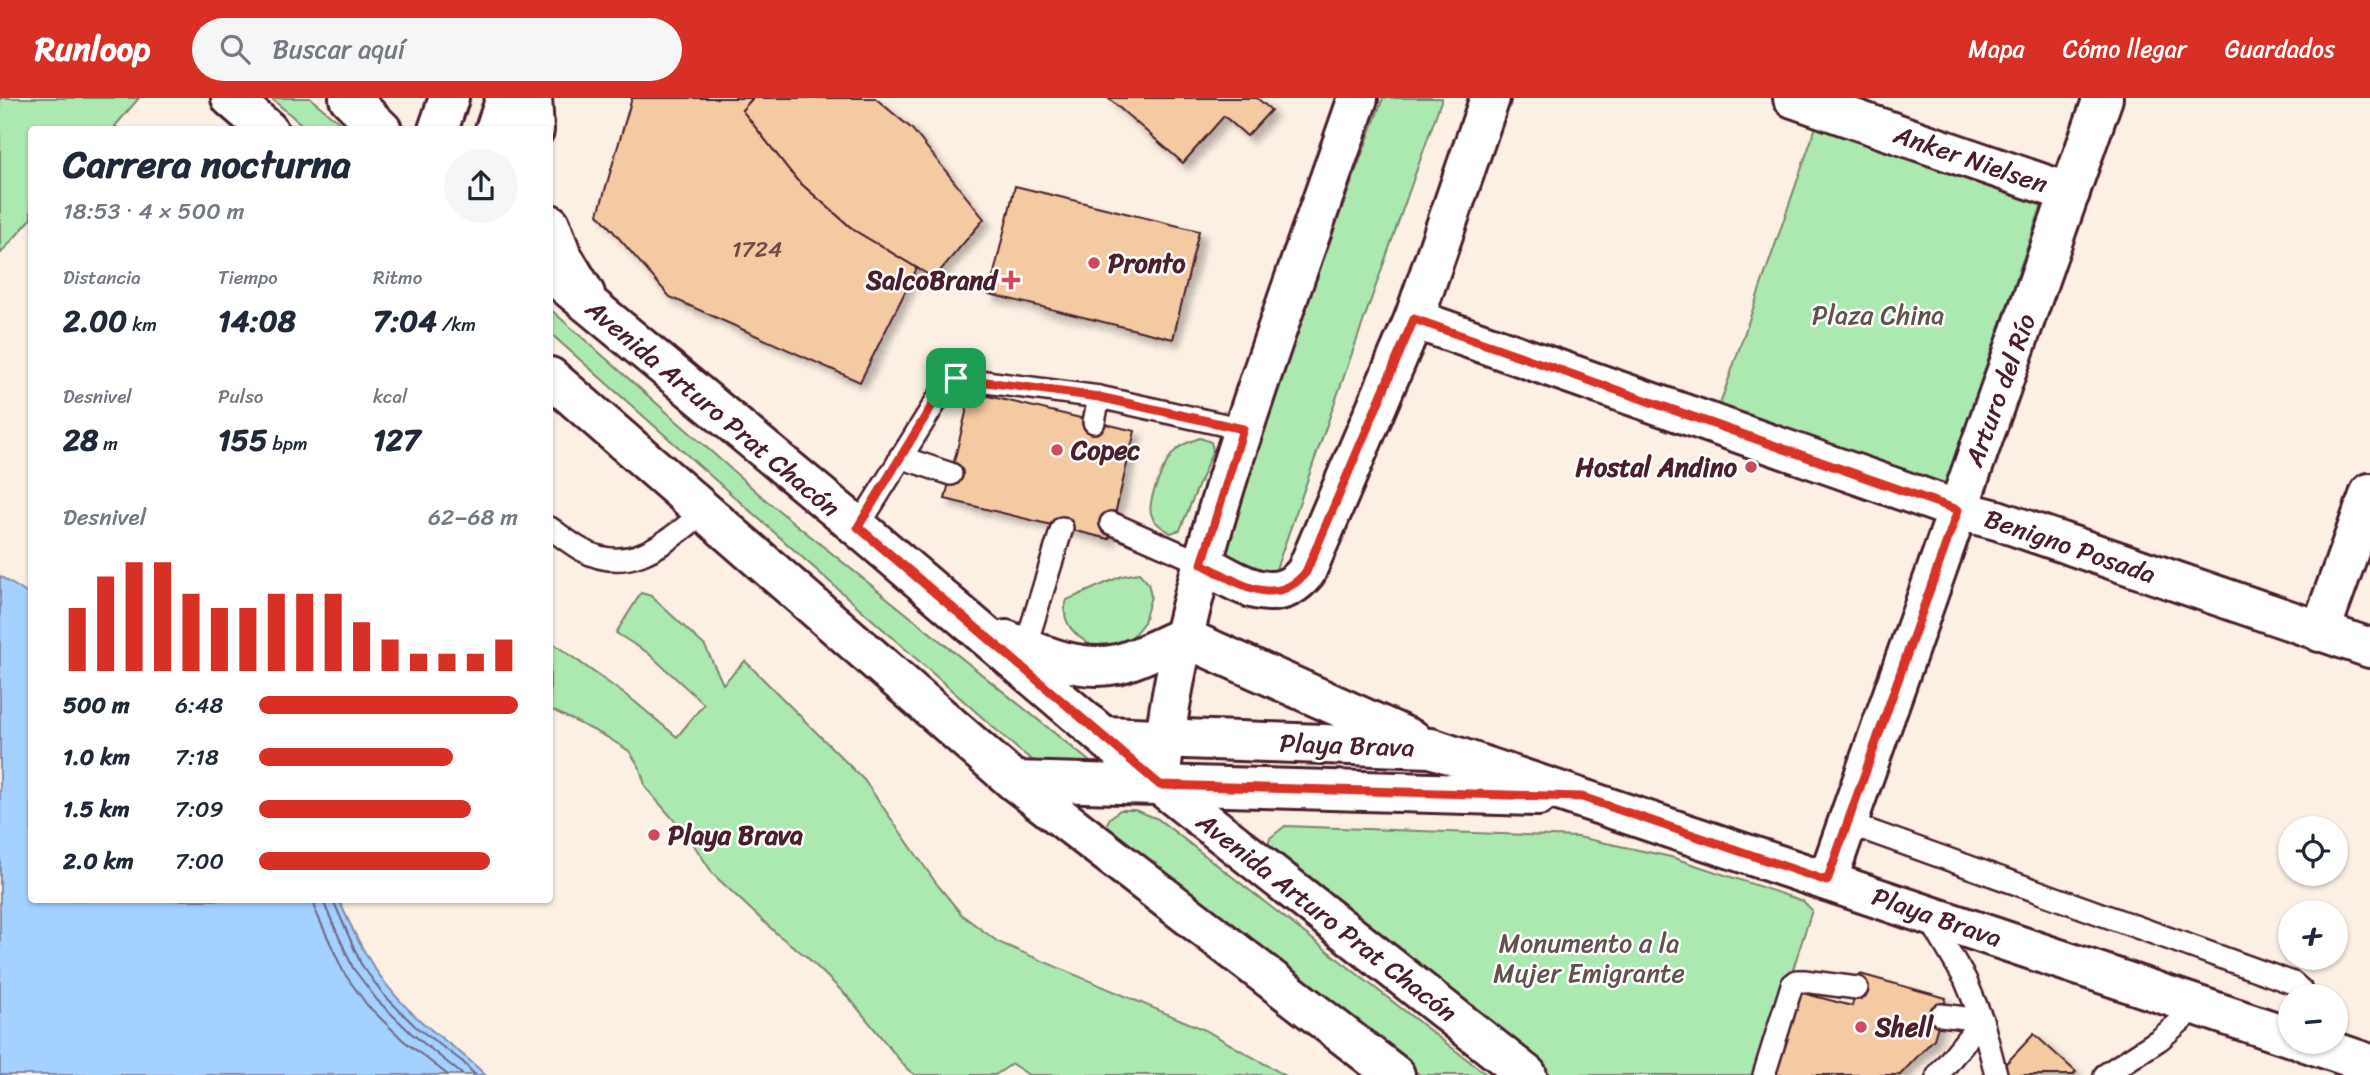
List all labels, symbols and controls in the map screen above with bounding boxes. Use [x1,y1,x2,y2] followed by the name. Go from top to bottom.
[192,18,682,81] search box
[35,20,150,78] text: Runloop
[272,26,405,72] text: Buscar aquí
[1968,28,2025,70] text: Mapa
[2063,28,2187,70] text: Cómo llegar
[2225,28,2335,70] text: Guardados
[216,30,254,68] icon: search
[1887,111,2054,207] street label: Anker Nielsen
[63,131,351,198] text: Carrera nocturna
[444,149,518,223] button: share
[63,191,244,232] text: 18:53 · 4 × 500 m
[732,229,782,270] house number: 1724
[1108,240,1186,286] place label: Pronto
[1086,255,1102,271] marker: Pronto
[865,257,999,303] place label: SalcoBrand
[63,261,141,294] text: Distancia
[218,261,278,294] text: Tiempo
[373,261,422,294] text: Ritmo
[1003,272,1019,288] marker: SalcoBrand
[574,286,851,529] street label: Avenida Arturo Prat Chacón
[1812,292,1944,338] park label: Plaza China
[63,294,127,348] text: 2.00
[218,294,296,348] text: 14:08
[373,294,437,348] text: 7:04
[1951,307,2049,474] street label: Arturo del Río
[127,308,157,341] text: km
[437,308,476,341] text: /km
[926,348,986,408] pin
[937,359,975,397] icon: arrive
[63,380,132,413] text: Desnivel
[218,380,264,413] text: Pulso
[373,380,408,413] text: kcal
[63,413,98,467] text: 28
[218,413,268,467] text: 155
[373,413,420,467] text: 127
[98,427,118,460] text: m
[268,427,308,460] text: bpm
[1070,427,1141,473] place label: Copec
[1049,442,1065,458] marker: Copec
[1576,444,1738,490] place label: Hostal Andino
[1743,459,1759,475] marker: Hostal Andino
[1978,495,2162,597] street label: Benigno Posada
[63,497,146,538] text: Desnivel
[428,497,518,538] text: 62–68 m
[63,685,130,726] text: 500 m
[175,685,223,726] text: 6:48
[1279,720,1415,770] street label: Playa Brava
[63,737,130,778] text: 1.0 km
[175,737,219,778] text: 7:18
[63,789,130,830] text: 1.5 km
[175,789,224,830] text: 7:09
[1185,799,1468,1034] street label: Avenida Arturo Prat Chacón
[668,812,803,858] place label: Playa Brava
[2278,816,2348,1054] map controls
[2278,816,2348,886] button: locate
[646,827,662,843] marker: Playa Brava
[63,841,134,882] text: 2.0 km
[175,841,224,882] text: 7:00
[1866,873,2008,961] street label: Playa Brava
[2278,900,2348,970] button: +
[1493,920,1685,996] park label: Monumento a la Mujer Emigrante
[2278,984,2348,1054] button: −
[1874,1004,1935,1050] place label: Shell
[1853,1019,1869,1035] marker: Shell

